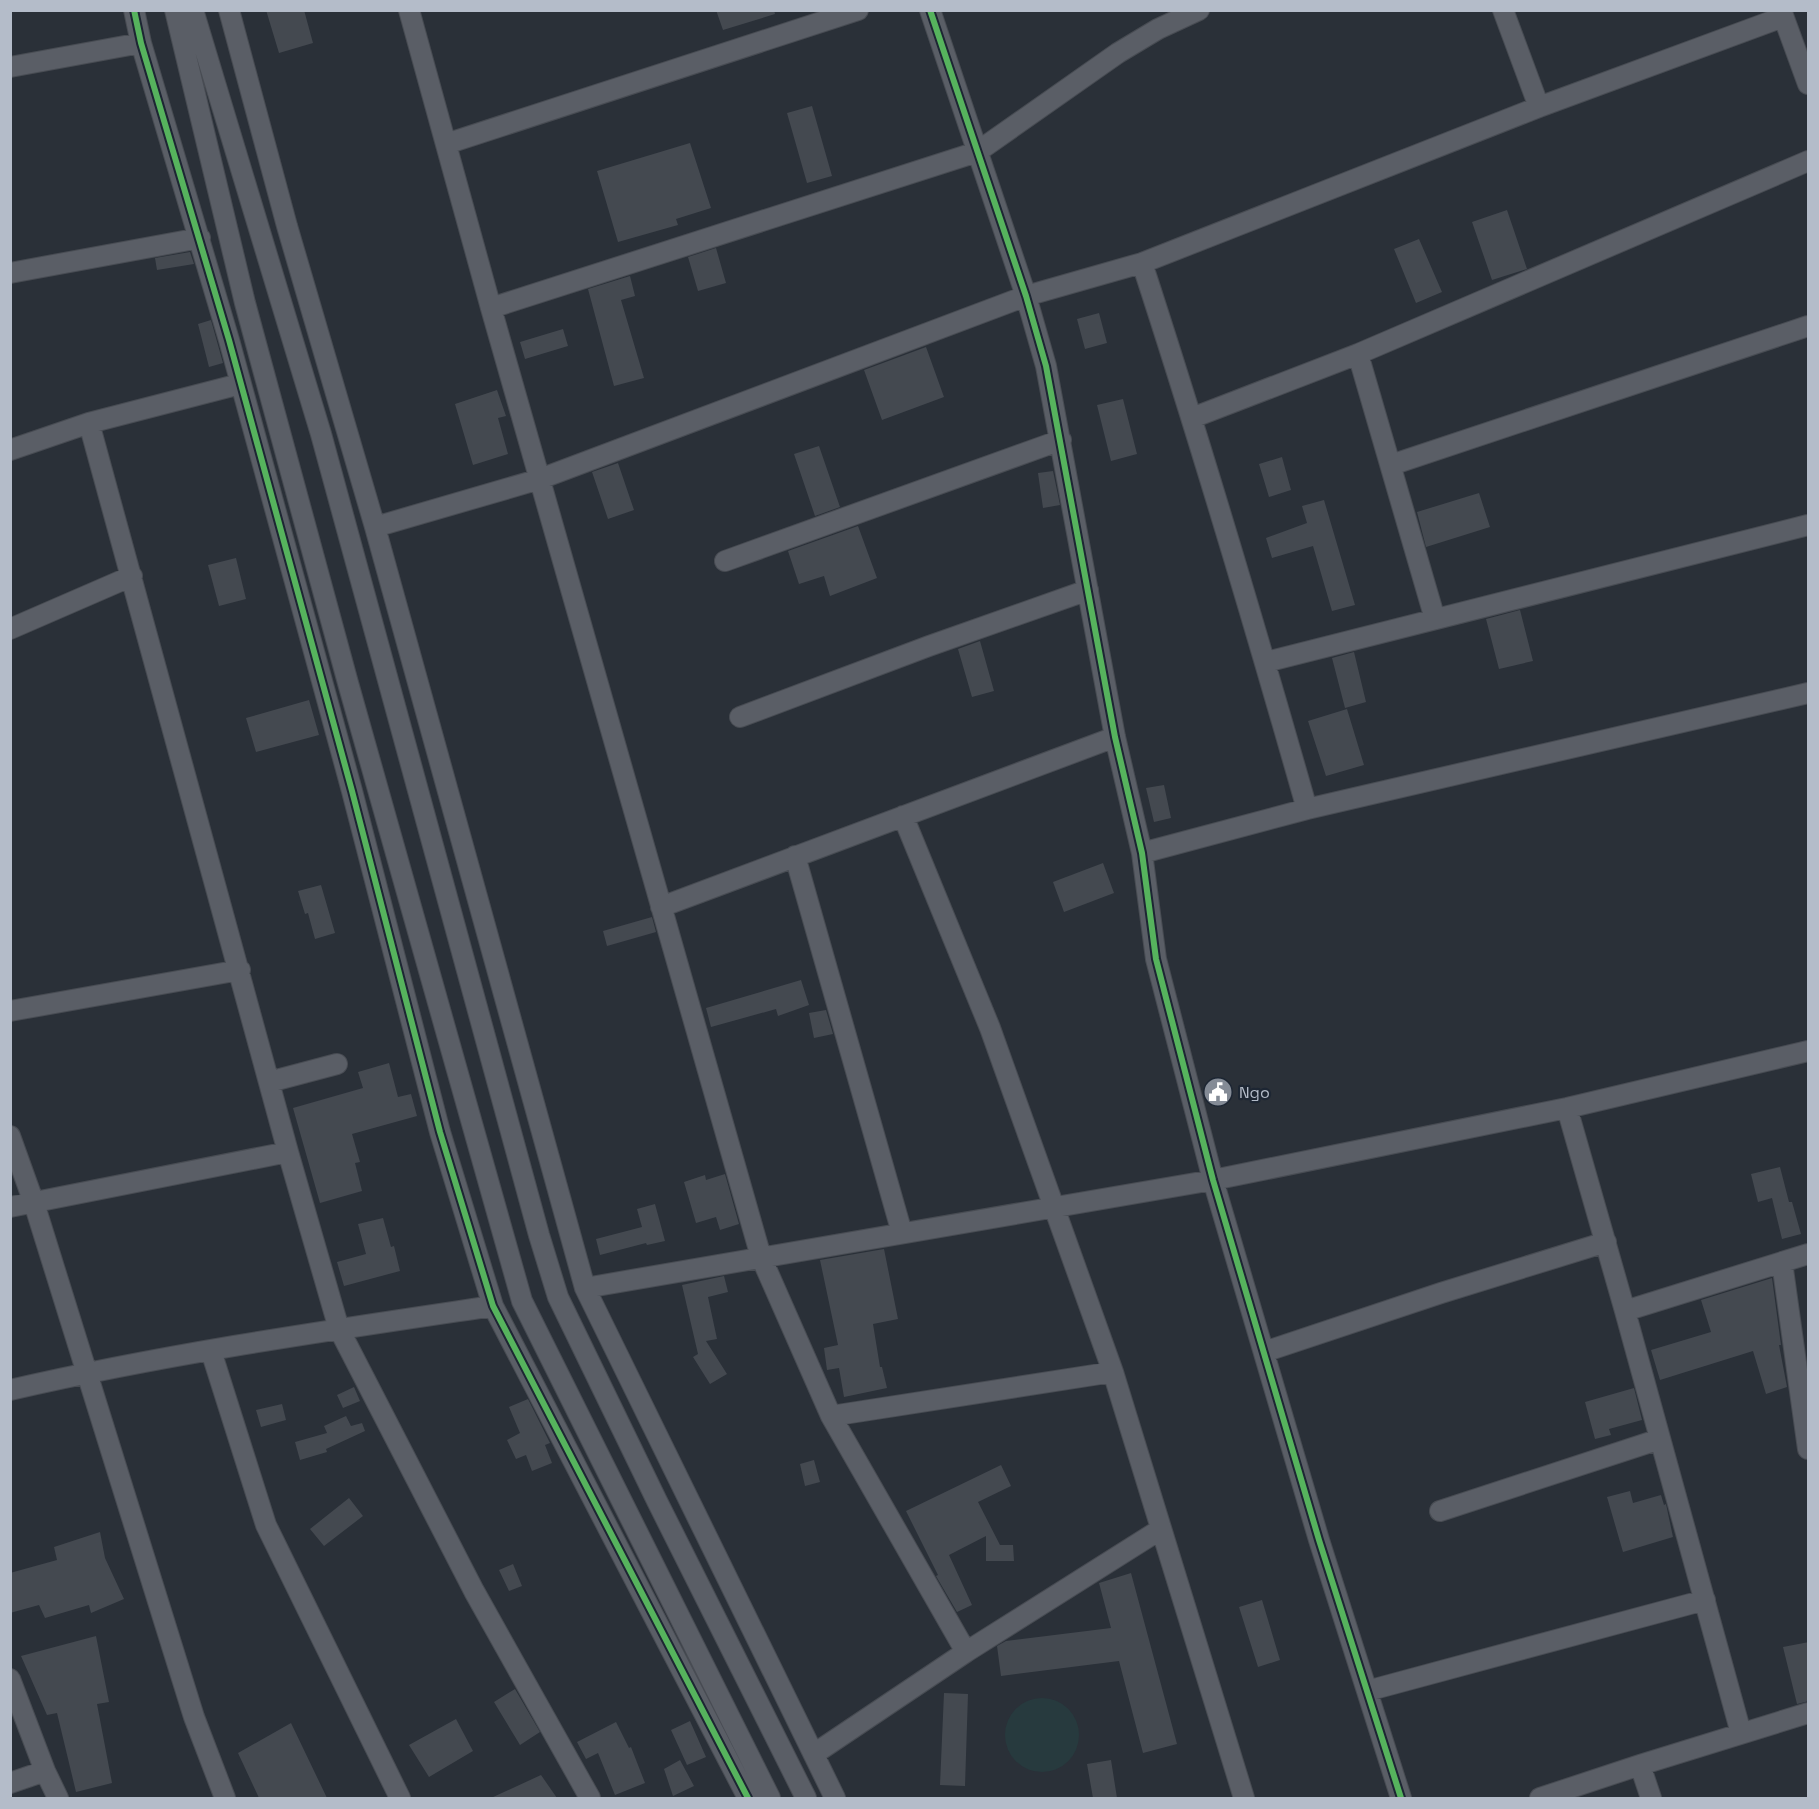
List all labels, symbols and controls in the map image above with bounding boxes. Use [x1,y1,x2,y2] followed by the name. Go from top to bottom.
[1202,1076,1234,1108] public building icon: Ngo
[1239,1082,1270,1103] place label: Ngo

